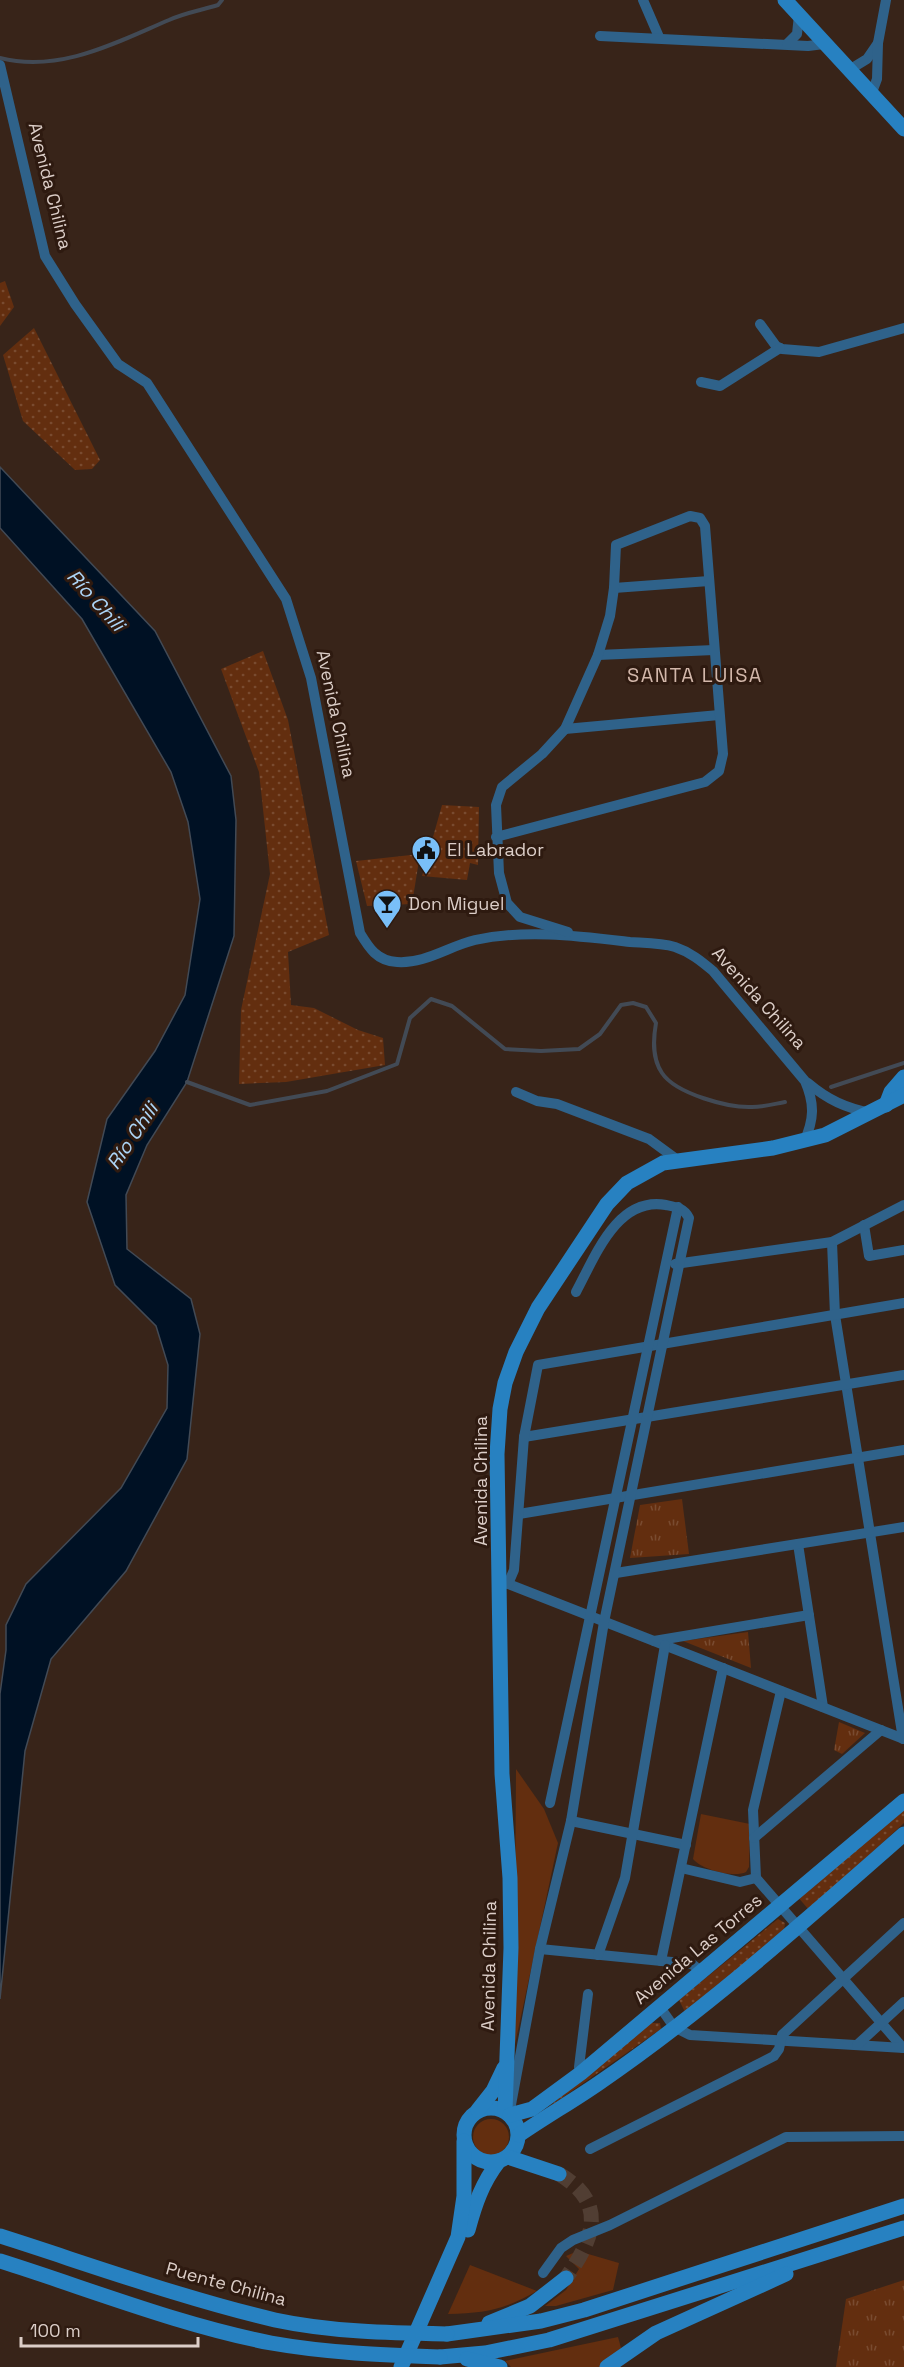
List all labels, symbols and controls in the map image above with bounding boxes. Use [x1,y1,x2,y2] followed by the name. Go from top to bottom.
[24,120,77,252] street label: Avenida Chilina
[61,563,132,638] water label: Río Chili
[312,648,361,780] street label: Avenida Chilina
[627,662,763,688] district label: SANTA LUISA
[410,834,442,876] public building icon: El Labrador
[447,838,544,861] place label: El Labrador
[371,888,403,930] bar icon: Don Miguel
[408,892,504,915] place label: Don Miguel
[707,942,811,1054] street label: Avenida Chilina
[100,1096,165,1174] water label: Río Chili
[469,1416,492,1546] street label: Avenida Chilina
[629,1888,766,2009] street label: Avenida Las Torres
[476,1901,501,2031] street label: Avenida Chilina
[163,2256,289,2311] street label: Puente Chilina
[21,2310,198,2348] scale bar
[30,2319,81,2342] text: 100 m

